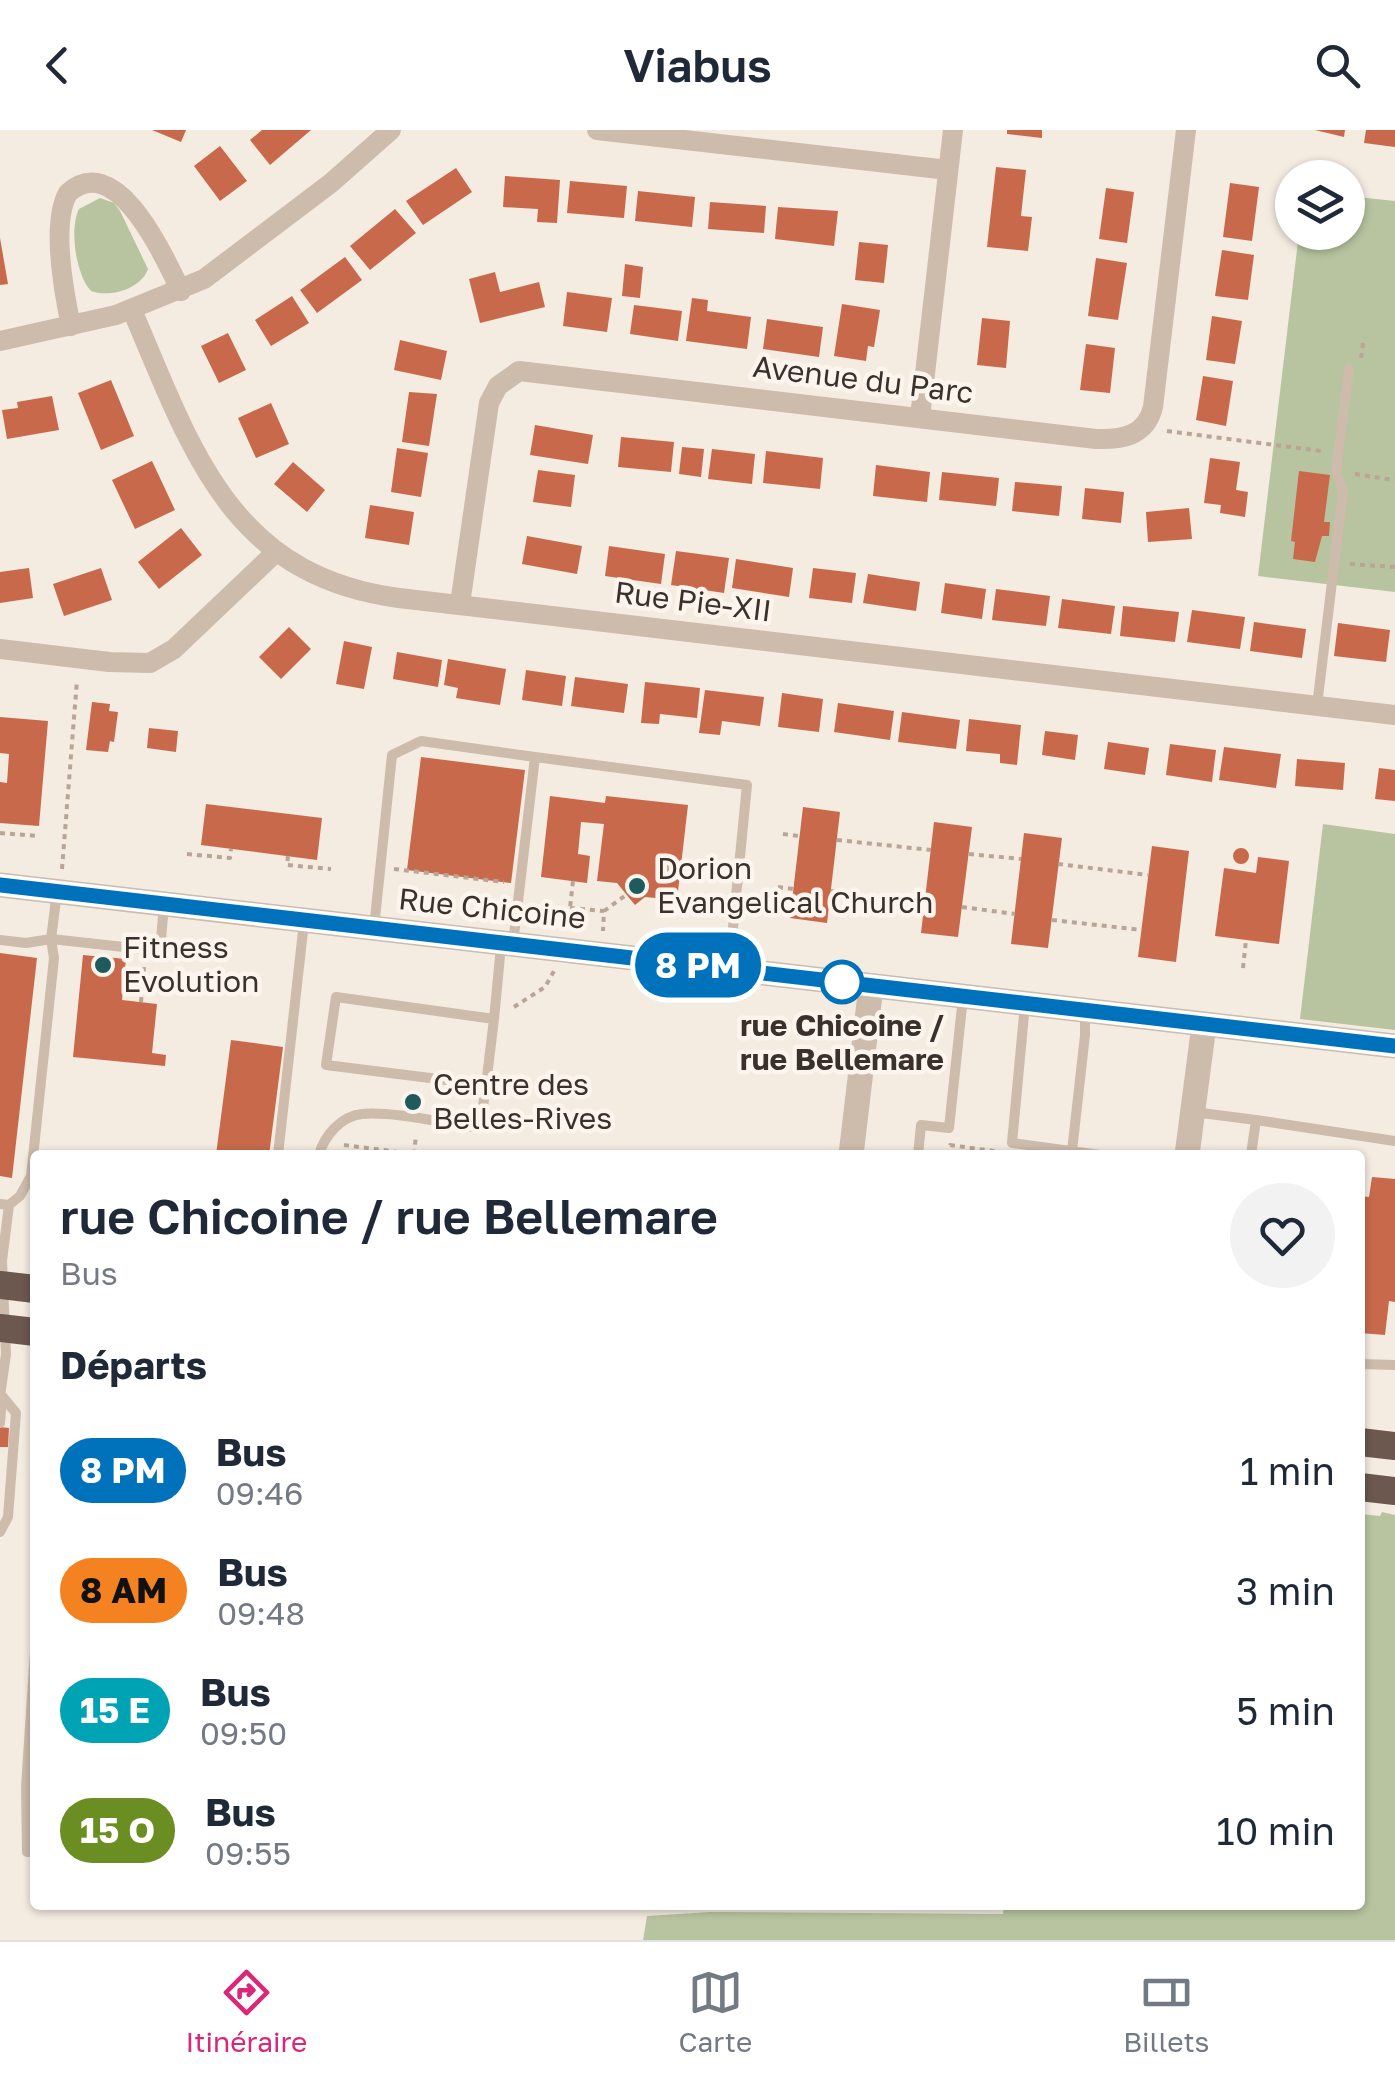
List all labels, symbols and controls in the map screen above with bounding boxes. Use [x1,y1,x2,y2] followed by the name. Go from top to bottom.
[30,38,85,93] icon: back
[623,38,772,92] text: Viabus
[1310,38,1365,93] icon: search
[1275,160,1365,250] map controls
[1275,160,1365,250] button: layers
[751,348,975,410] street label: Avenue du Parc
[613,574,774,629] street label: Rue Pie-XII
[657,850,933,920] place label: Dorion Evangelical Church
[626,875,648,897] marker: Dorion Evangelical Church
[397,880,587,936] street label: Rue Chicoine
[123,929,259,999] place label: Fitness Evolution
[628,932,768,998] line badge: 8 PM
[655,944,741,986] text: 8 PM
[92,954,114,976] marker: Fitness Evolution
[821,961,863,1003] marker: rue Chicoine / rue Bellemare
[740,1007,944,1077] place label: rue Chicoine / rue Bellemare
[433,1066,612,1136] place label: Centre des Belles-Rives
[402,1091,424,1113] marker: Centre des Belles-Rives
[1230,1183,1335,1288] button: heart
[60,1187,718,1245] text: rue Chicoine / rue Bellemare
[60,1254,118,1292] text: Bus
[60,1342,207,1387] text: Départs
[216,1429,286,1474] text: Bus
[1240,1448,1335,1493] text: 1 min
[80,1449,166,1491] text: 8 PM
[216,1474,303,1512] text: 09:46
[217,1549,288,1594] text: Bus
[1236,1568,1335,1613] text: 3 min
[80,1569,167,1611] text: 8 AM
[217,1594,305,1632] text: 09:48
[200,1669,271,1714] text: Bus
[1236,1688,1335,1733] text: 5 min
[80,1689,150,1731] text: 15 E
[200,1714,287,1752] text: 09:50
[205,1789,276,1834] text: Bus
[1216,1808,1335,1853] text: 10 min
[80,1809,155,1851] text: 15 O
[205,1834,291,1872] text: 09:55
[186,1965,307,2058] tab: Itinéraire
[678,1965,752,2058] tab: Carte
[1123,1965,1209,2058] tab: Billets

